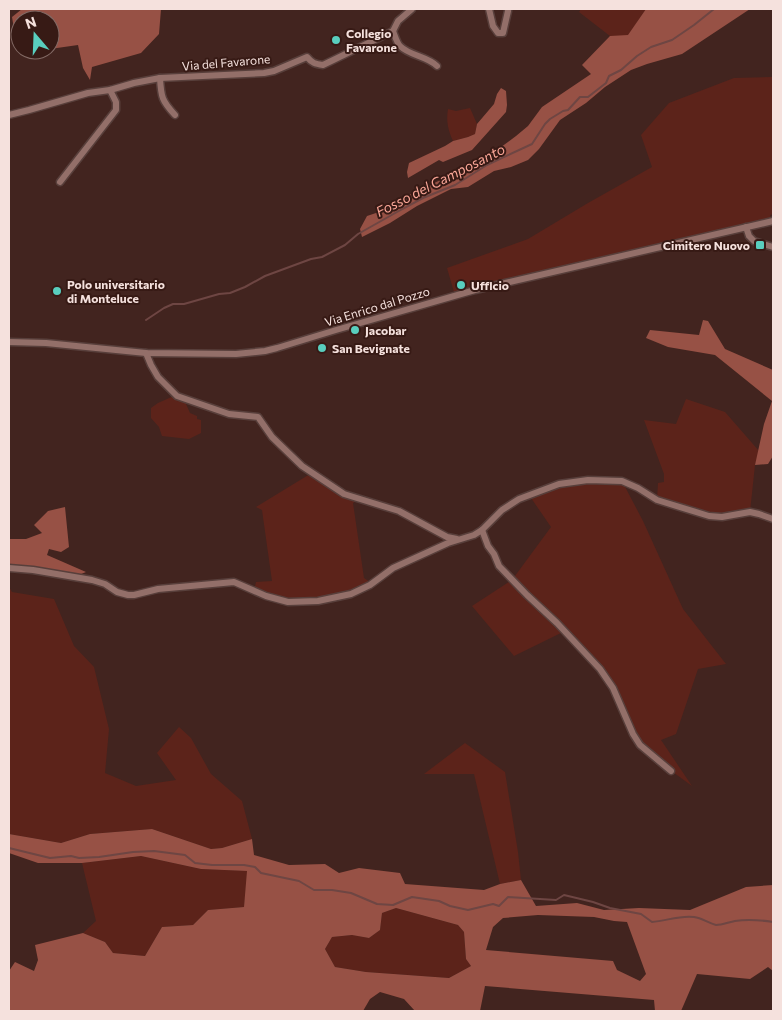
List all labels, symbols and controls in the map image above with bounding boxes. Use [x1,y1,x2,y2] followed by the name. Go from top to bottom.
[10,10,60,60] north arrow
[23,12,38,32] text: N
[346,26,397,54] place label: Collegio Favarone
[330,34,342,46] marker: Collegio Favarone
[181,51,271,73] street label: Via del Favarone
[373,140,507,220] water label: Fosso del Camposanto
[663,238,750,252] place label: Cimitero Nuovo
[754,239,766,251] marker: Cimitero Nuovo
[67,277,165,305] place label: Polo universitario di Monteluce
[471,278,509,292] place label: Ufficio
[455,279,467,291] marker: Ufficio
[323,283,431,329] street label: Via Enrico dal Pozzo
[51,285,63,297] marker: Polo universitario di Monteluce
[365,323,407,338] place label: Jacobar
[349,324,361,336] marker: Jacobar
[332,341,410,355] place label: San Bevignate
[316,342,328,354] marker: San Bevignate

